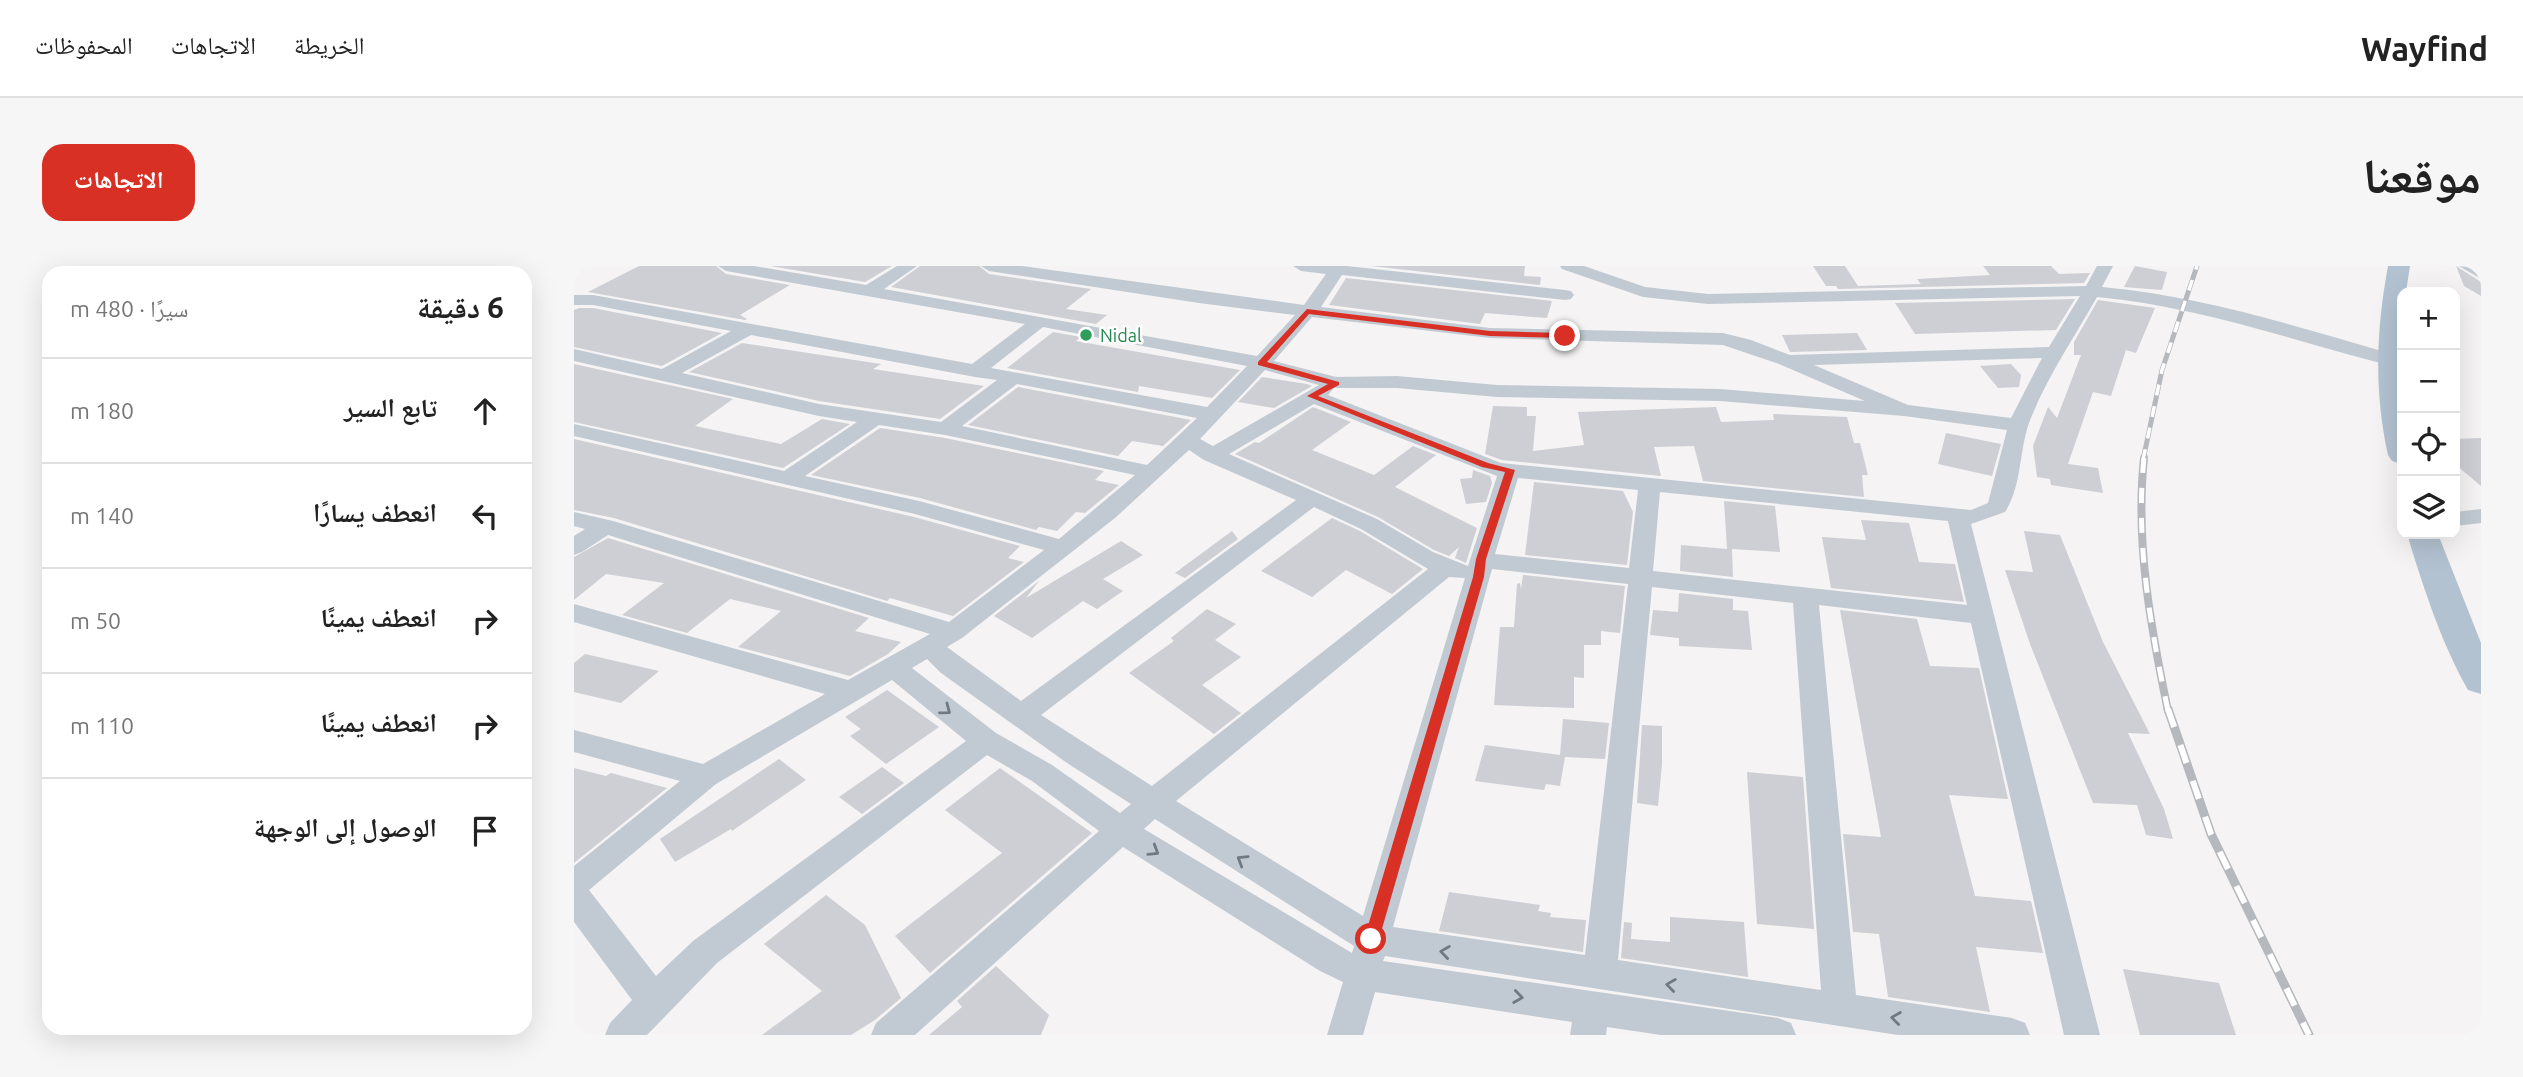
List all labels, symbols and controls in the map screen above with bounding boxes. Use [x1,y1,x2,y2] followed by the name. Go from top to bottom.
[2361,30,2488,67] text: Wayfind
[35,32,133,59] text: المحفوظات
[171,32,256,59] text: الاتجاهات
[294,32,365,59] text: الخريطة
[42,144,195,221] button: الاتجاهات
[2363,147,2481,202] text: موقعنا
[2397,287,2460,539] map controls
[2397,287,2460,350] button: +
[417,290,504,324] text: 6 دقيقة
[70,296,188,321] text: سيرًا · 480 m
[1549,320,1580,351] route end
[1100,325,1142,345] place label: Nidal
[1078,327,1094,343] marker: Nidal
[2397,350,2460,413] button: −
[466,392,504,430] icon: ahead
[344,393,437,422] text: تابع السير
[70,398,134,423] text: 180 m
[2397,413,2460,476] button: locate
[2397,476,2460,539] button: layers
[466,497,504,535] icon: left
[313,498,437,527] text: انعطف يسارًا
[70,503,134,528] text: 140 m
[466,602,504,640] icon: right
[321,603,437,632] text: انعطف يمينًا
[70,608,121,633] text: 50 m
[938,702,950,715] one-way arrow
[466,707,504,745] icon: right
[321,708,437,737] text: انعطف يمينًا
[70,713,134,738] text: 110 m
[466,812,504,850] icon: arrive
[254,813,437,842] text: الوصول إلى الوجهة
[1147,842,1160,855] one-way arrow
[1236,855,1249,868] one-way arrow
[1355,923,1386,954] route start
[1440,945,1451,960] one-way arrow
[1665,977,1676,992] one-way arrow
[1512,989,1524,1004] one-way arrow
[1890,1011,1902,1026] one-way arrow

